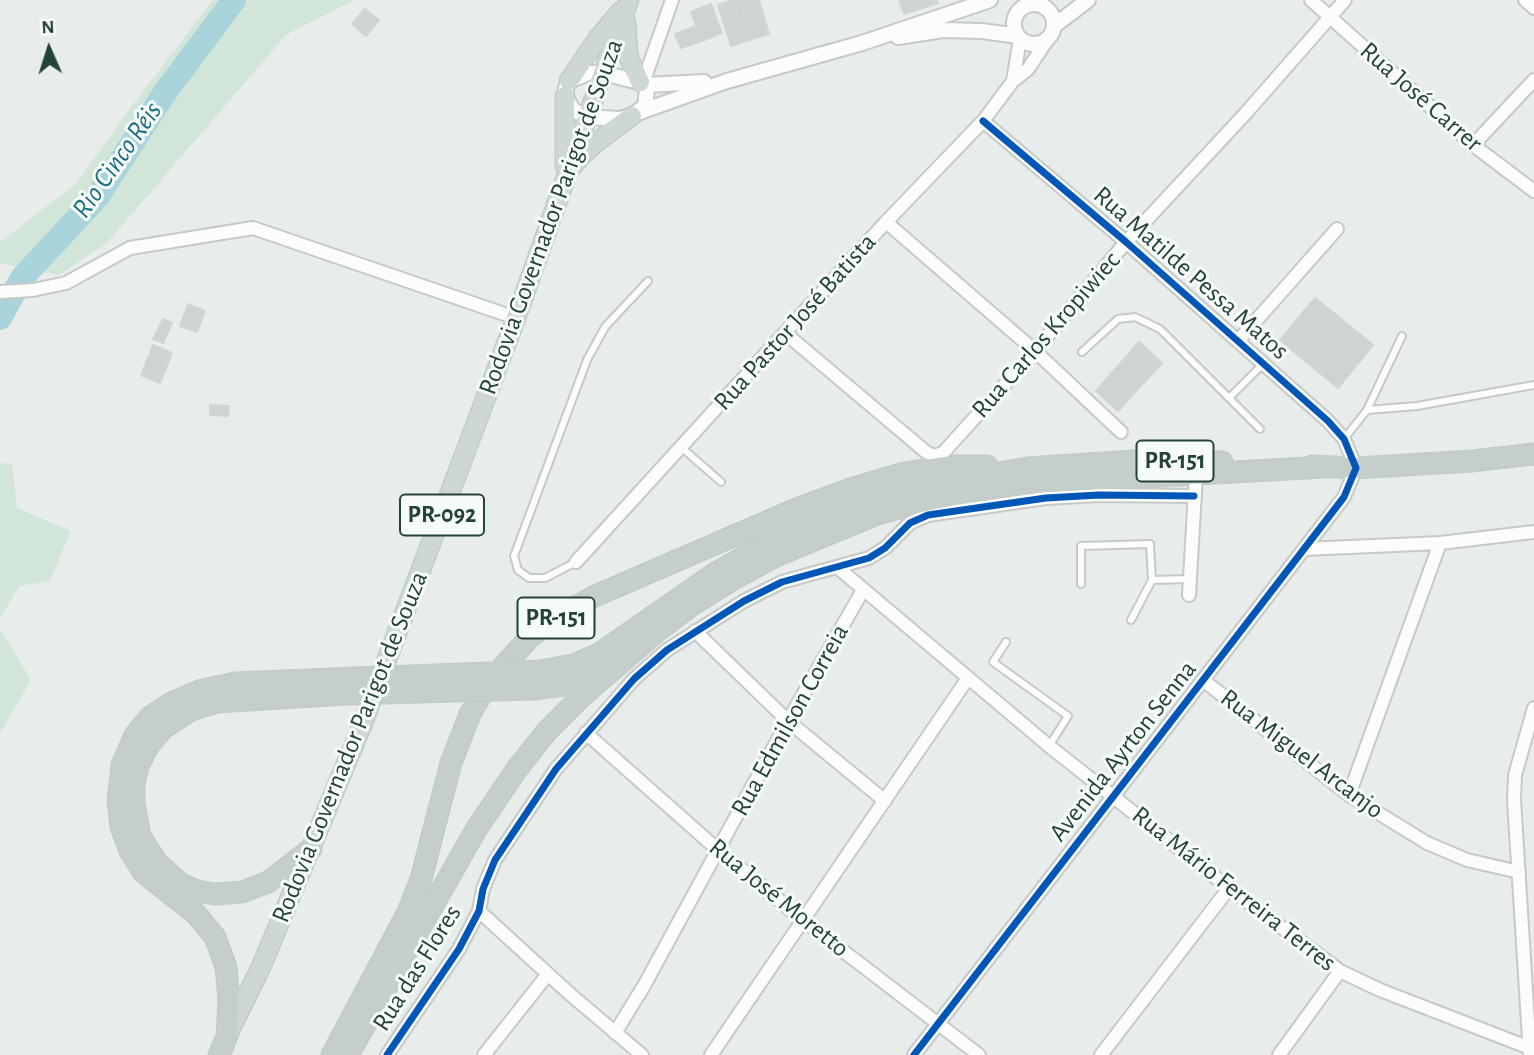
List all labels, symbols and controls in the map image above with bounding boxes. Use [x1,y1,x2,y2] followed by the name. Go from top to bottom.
[14,14,84,84] north arrow
[41,18,55,37] text: N
[472,35,630,399] street label: Rodovia Governador Parigot de Souza
[1353,35,1489,159] street label: Rua José Carrer
[65,95,169,225] water label: Rio Cinco Réis
[1087,180,1295,366] street label: Rua Matilde Pessa Matos
[707,227,883,417] street label: Rua Pastor José Batista
[965,245,1127,425] street label: Rua Carlos Kropiwiec
[1136,440,1214,482] road number: PR-151
[400,494,484,536] road number: PR-092
[265,567,435,927] street label: Rodovia Governador Parigot de Souza
[518,598,594,638] road number: PR-151
[724,619,856,821] street label: Rua Edmilson Correia
[1043,654,1203,848] street label: Avenida Ayrton Senna
[1214,682,1390,826] street label: Rua Miguel Arcanjo
[1126,800,1342,978] street label: Rua Mário Ferreira Terres
[703,832,855,964] street label: Rua José Moretto
[366,899,468,1037] street label: Rua das Flores

